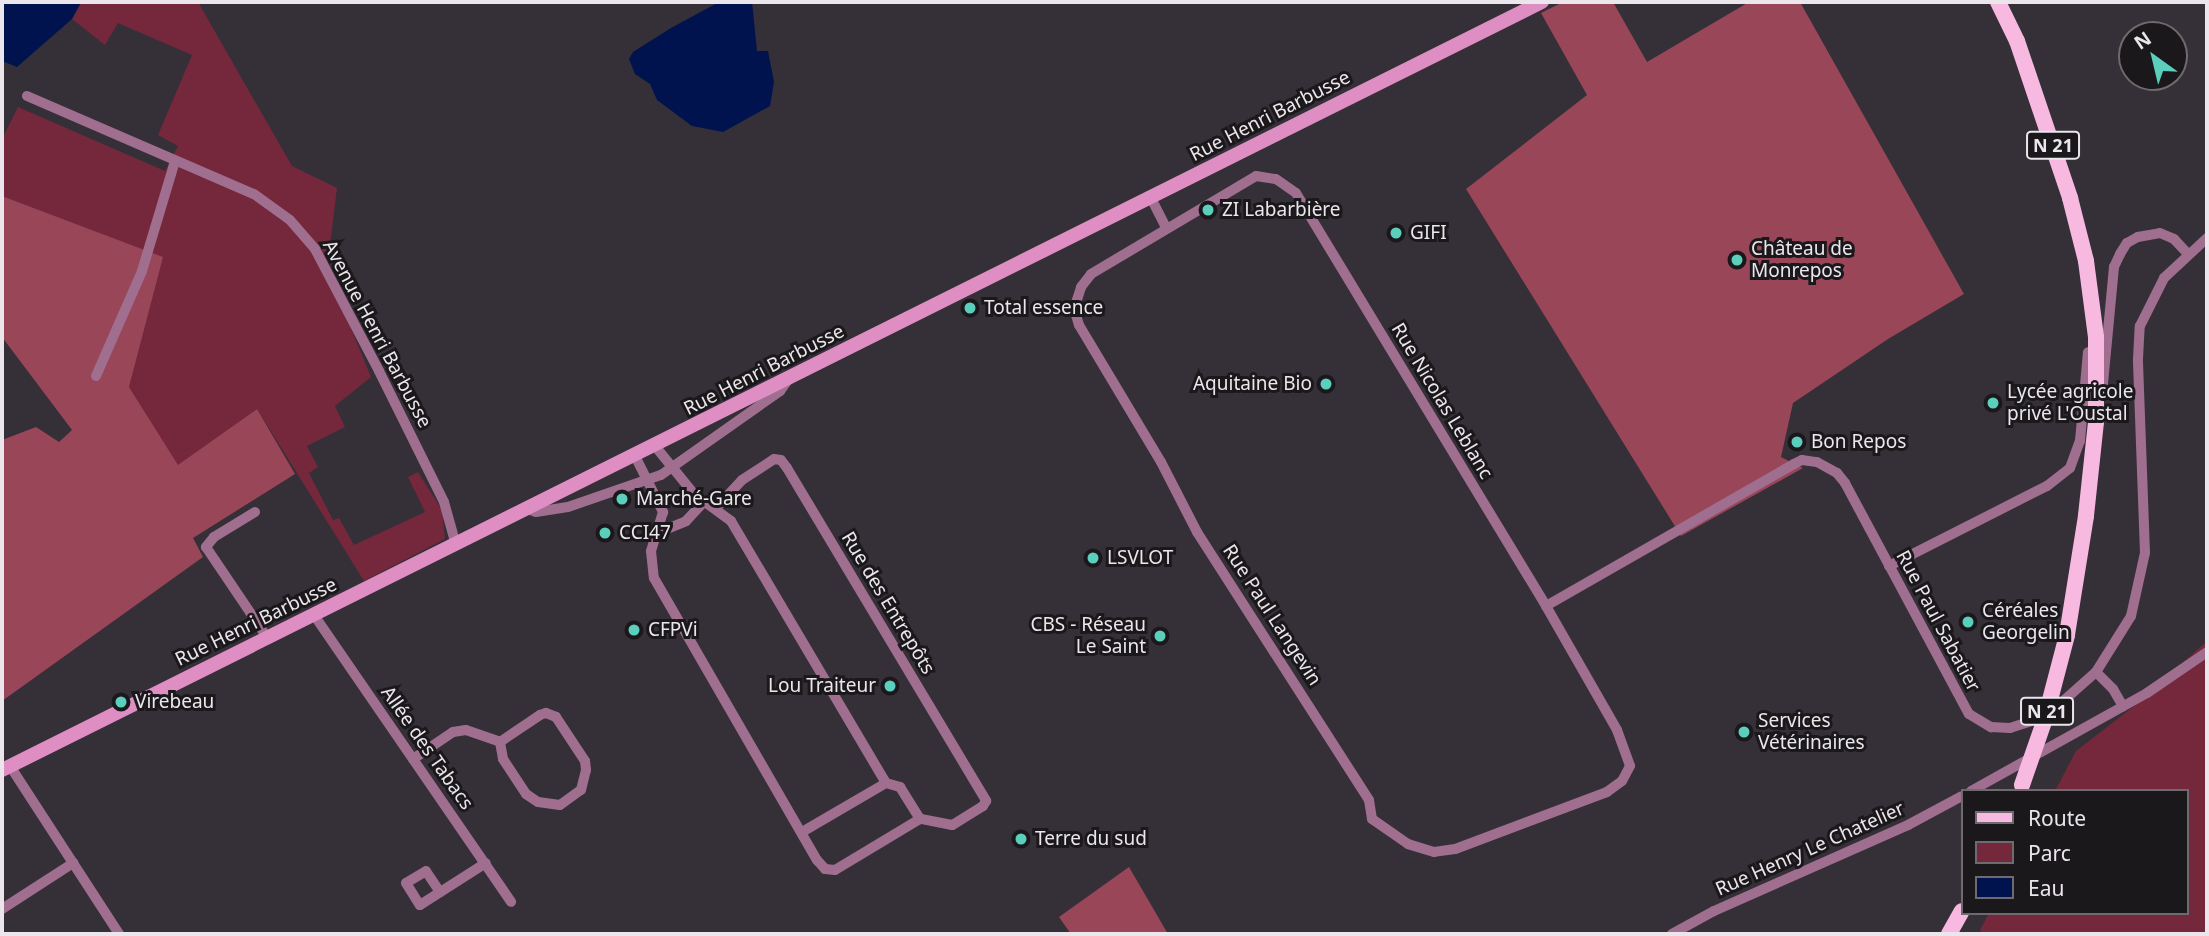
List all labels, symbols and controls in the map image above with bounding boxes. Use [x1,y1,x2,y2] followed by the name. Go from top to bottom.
[2118,21,2188,91] north arrow
[2129,25,2156,55] text: N
[1186,66,1354,166] street label: Rue Henri Barbusse
[2025,130,2081,160] road number: N 21
[1222,199,1341,221] place label: ZI Labarbière
[1200,202,1216,218] marker: ZI Labarbière
[1410,222,1447,244] place label: GIFI
[1388,225,1404,241] marker: GIFI
[318,236,436,432] street label: Avenue Henri Barbusse
[1751,238,1853,282] place label: Château de Monrepos
[1729,252,1745,268] marker: Château de Monrepos
[984,297,1103,319] place label: Total essence
[962,300,978,316] marker: Total essence
[1387,319,1497,483] street label: Rue Nicolas Leblanc
[680,320,848,420] street label: Rue Henri Barbusse
[1193,373,1312,395] place label: Aquitaine Bio
[1318,376,1334,392] marker: Aquitaine Bio
[2007,381,2133,425] place label: Lycée agricole privé L'Oustal
[1985,395,2001,411] marker: Lycée agricole privé L'Oustal
[1811,431,1906,453] place label: Bon Repos
[1789,434,1805,450] marker: Bon Repos
[636,488,752,510] place label: Marché-Gare
[614,491,630,507] marker: Marché-Gare
[619,522,671,544] place label: CCI47
[597,525,613,541] marker: CCI47
[836,528,940,678] street label: Rue des Entrepôts
[1218,540,1326,690] street label: Rue Paul Langevin
[1891,546,1985,696] street label: Rue Paul Sabatier
[1107,547,1173,569] place label: LSVLOT
[1085,550,1101,566] marker: LSVLOT
[172,573,340,671] street label: Rue Henri Barbusse
[1982,600,2070,644] place label: Céréales Georgelin
[1030,614,1146,658] place label: CBS - Réseau Le Saint
[1960,614,1976,630] marker: Céréales Georgelin
[648,619,698,641] place label: CFPVi
[626,622,642,638] marker: CFPVi
[1152,628,1168,644] marker: CBS - Réseau Le Saint
[768,675,876,697] place label: Lou Traiteur
[882,678,898,694] marker: Lou Traiteur
[376,682,478,814] street label: Allée des Tabacs
[135,691,214,713] place label: Virebeau
[113,694,129,710] marker: Virebeau
[2019,696,2075,726] road number: N 21
[1758,710,1865,754] place label: Services Vétérinaires
[1736,724,1752,740] marker: Services Vétérinaires
[1960,789,2188,915] legend
[1712,797,1908,901] street label: Rue Henry Le Chatelier
[2028,804,2086,832] text: Route
[1035,828,1147,850] place label: Terre du sud
[1013,831,1029,847] marker: Terre du sud
[2028,839,2071,867] text: Parc
[2028,874,2064,902] text: Eau

